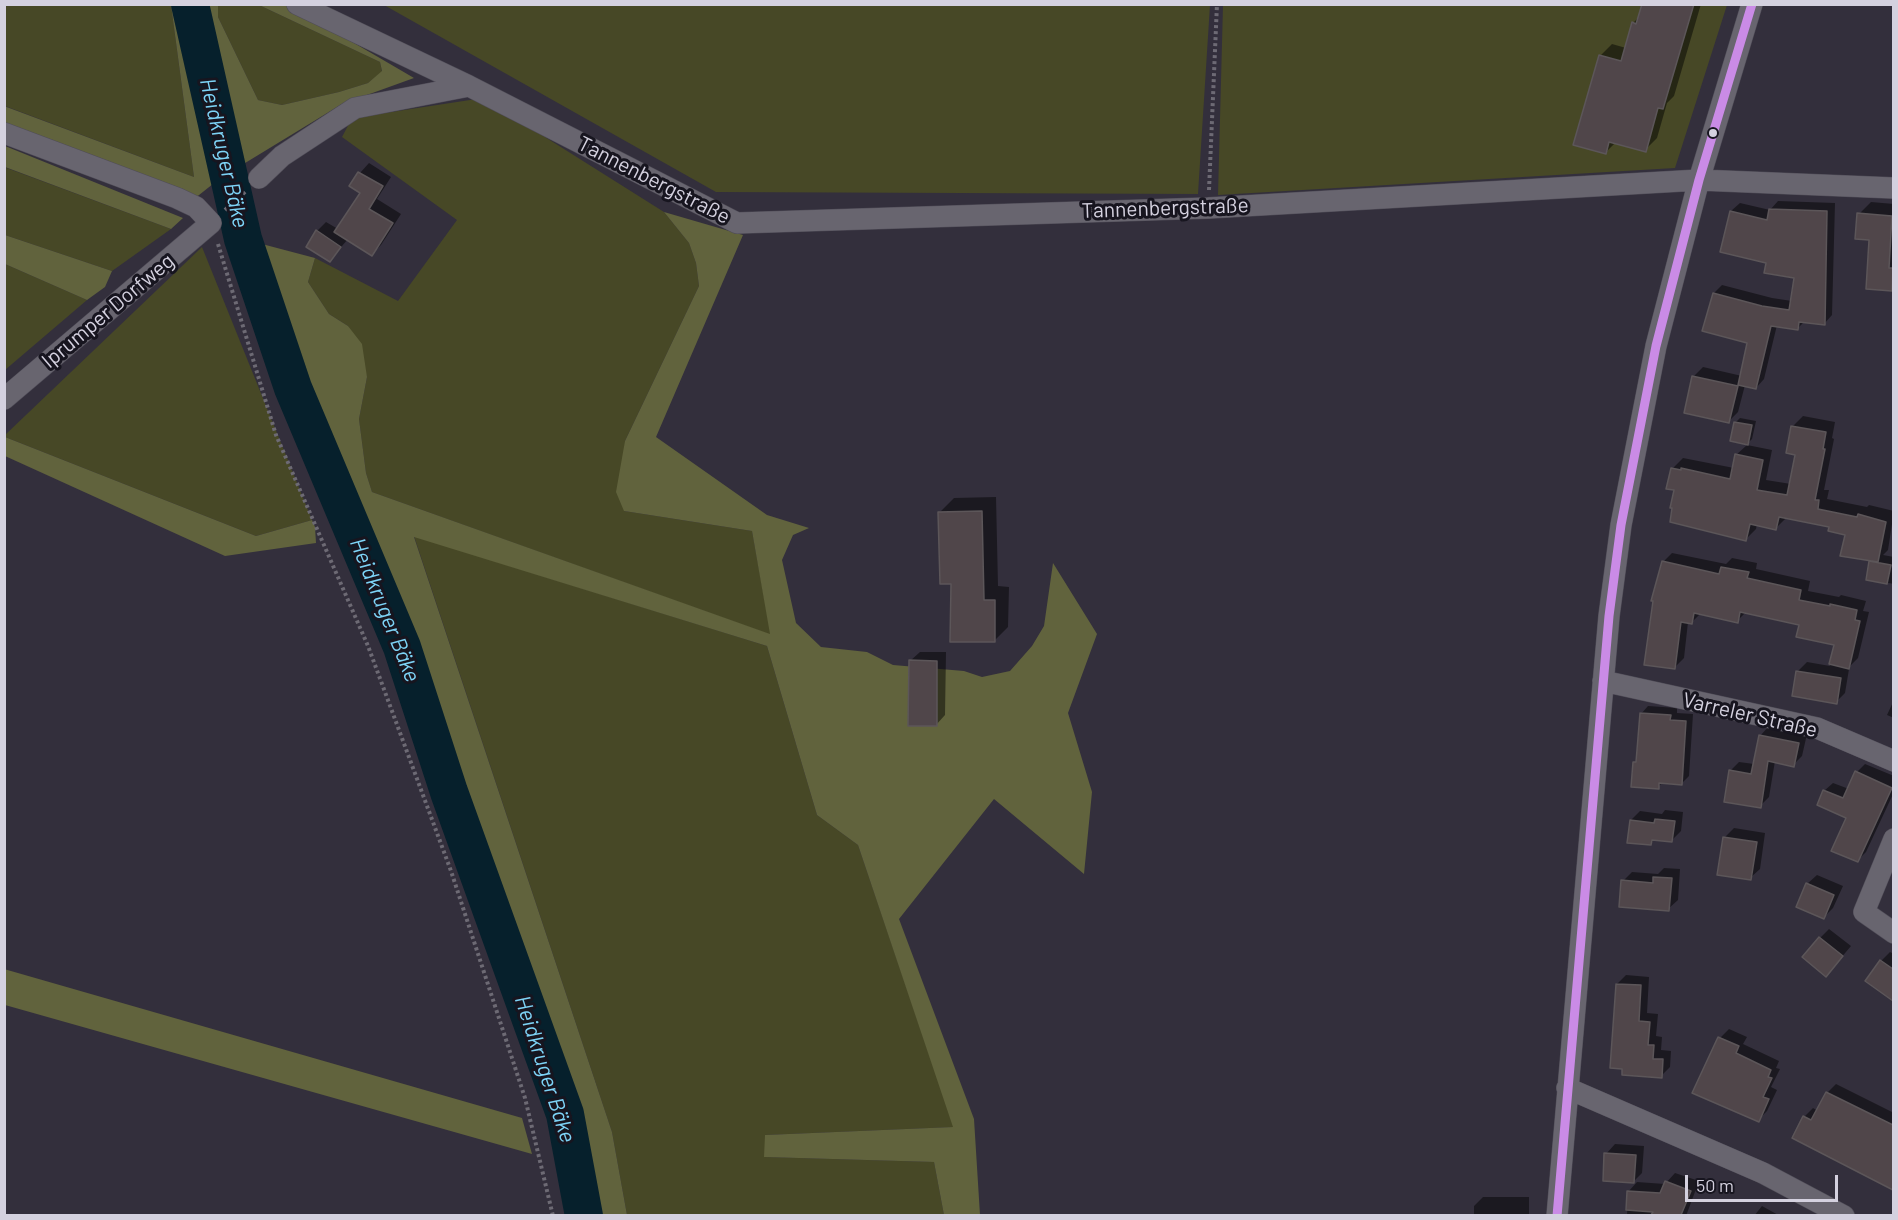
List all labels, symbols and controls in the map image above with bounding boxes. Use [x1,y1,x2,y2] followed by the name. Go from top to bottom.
[194,76,254,230] water label: Heidkruger Bäke
[1707,127,1719,139] unlabelled marker
[574,131,734,229] street label: Tannenbergstraße
[1081,192,1249,224] street label: Tannenbergstraße
[37,248,179,374] street label: Iprumper Dorfweg
[344,534,426,686] water label: Heidkruger Bäke
[1680,687,1820,743] street label: Varreler Straße
[509,992,581,1146] water label: Heidkruger Bäke
[1688,1163,1841,1201] scale bar
[1696,1174,1734,1196] text: 50 m

